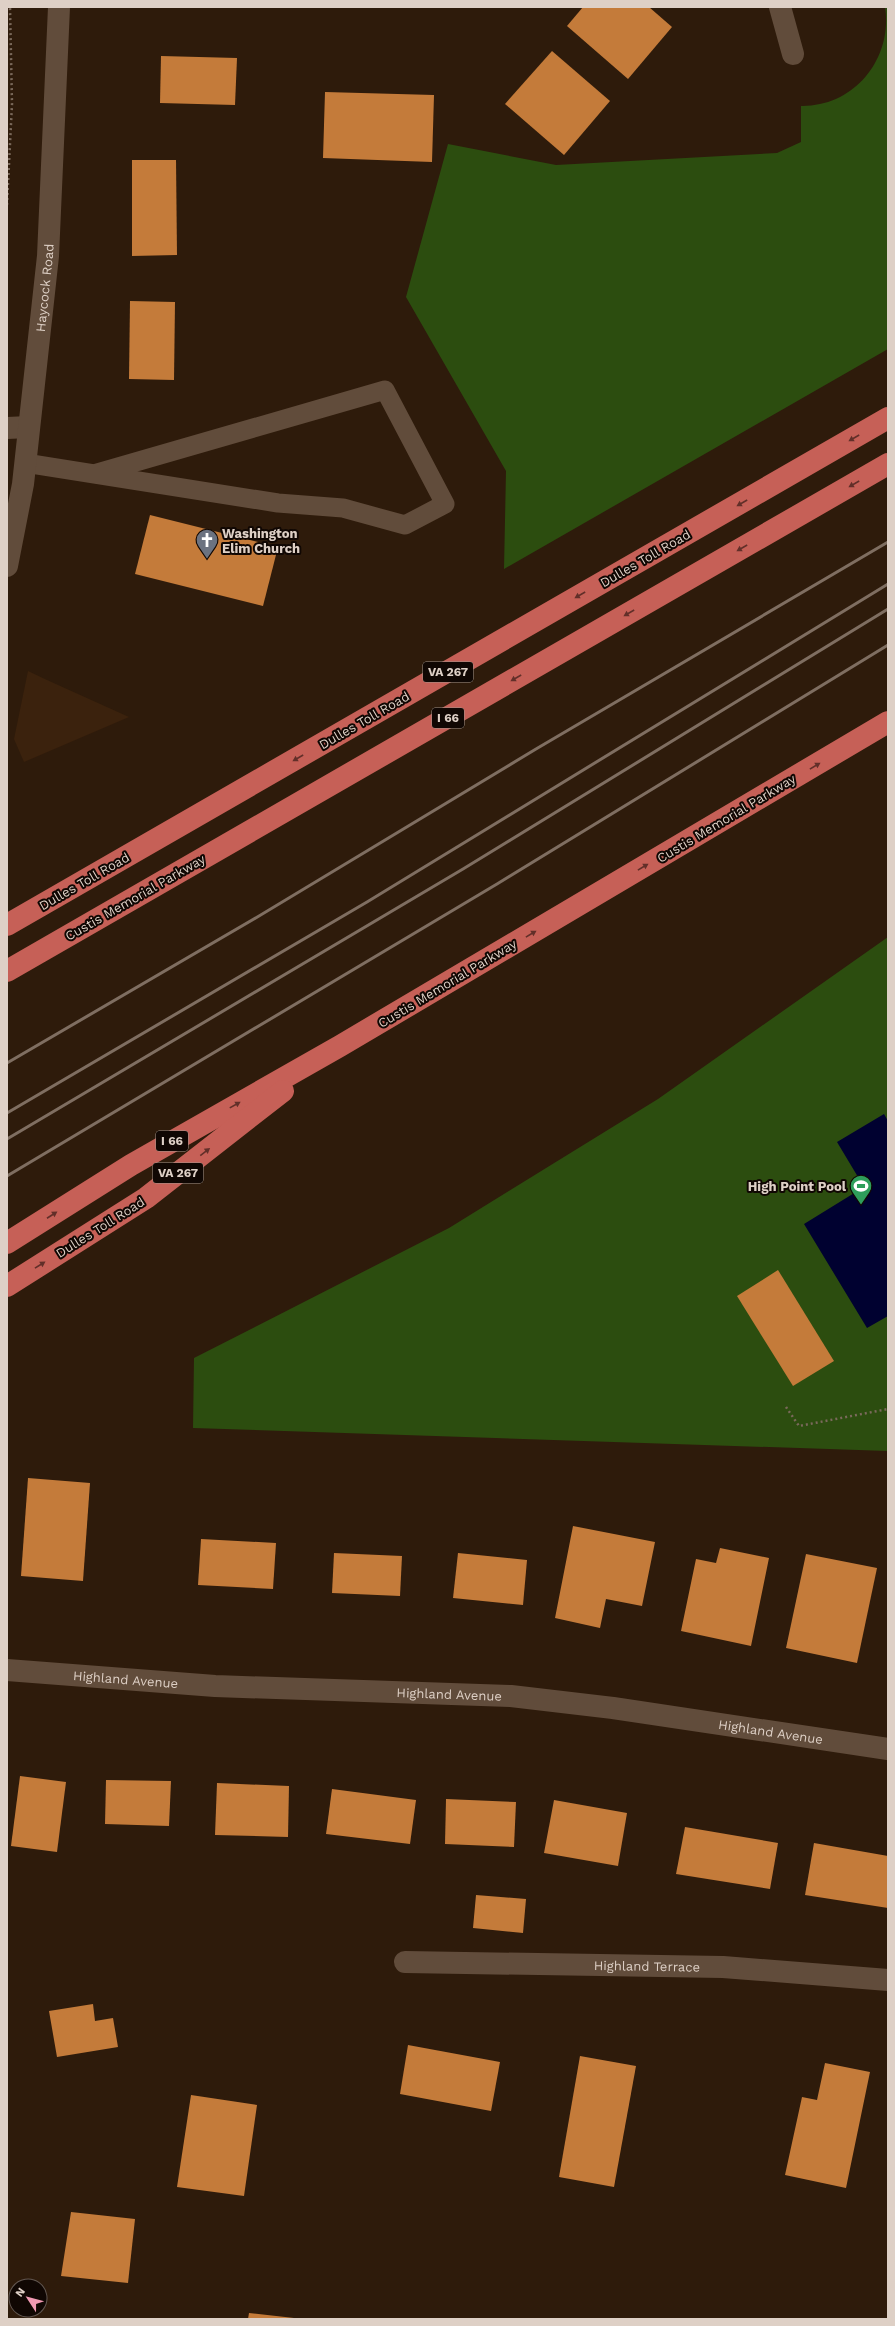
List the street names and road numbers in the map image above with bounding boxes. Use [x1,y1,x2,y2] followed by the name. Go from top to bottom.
[33,243,57,333] street label: Haycock Road
[597,527,693,590] street label: Dulles Toll Road
[423,662,473,682] road number: VA 267
[316,689,412,752] street label: Dulles Toll Road
[432,708,464,728] road number: I 66
[654,771,799,866] street label: Custis Memorial Parkway
[36,850,132,913] street label: Dulles Toll Road
[63,851,208,944] street label: Custis Memorial Parkway
[375,936,520,1031] street label: Custis Memorial Parkway
[156,1131,188,1151] road number: I 66
[153,1163,203,1183] road number: VA 267
[53,1194,147,1261] street label: Dulles Toll Road
[72,1668,179,1691] street label: Highland Avenue
[396,1685,502,1704] street label: Highland Avenue
[717,1717,824,1747] street label: Highland Avenue
[594,1958,700,1975] street label: Highland Terrace

